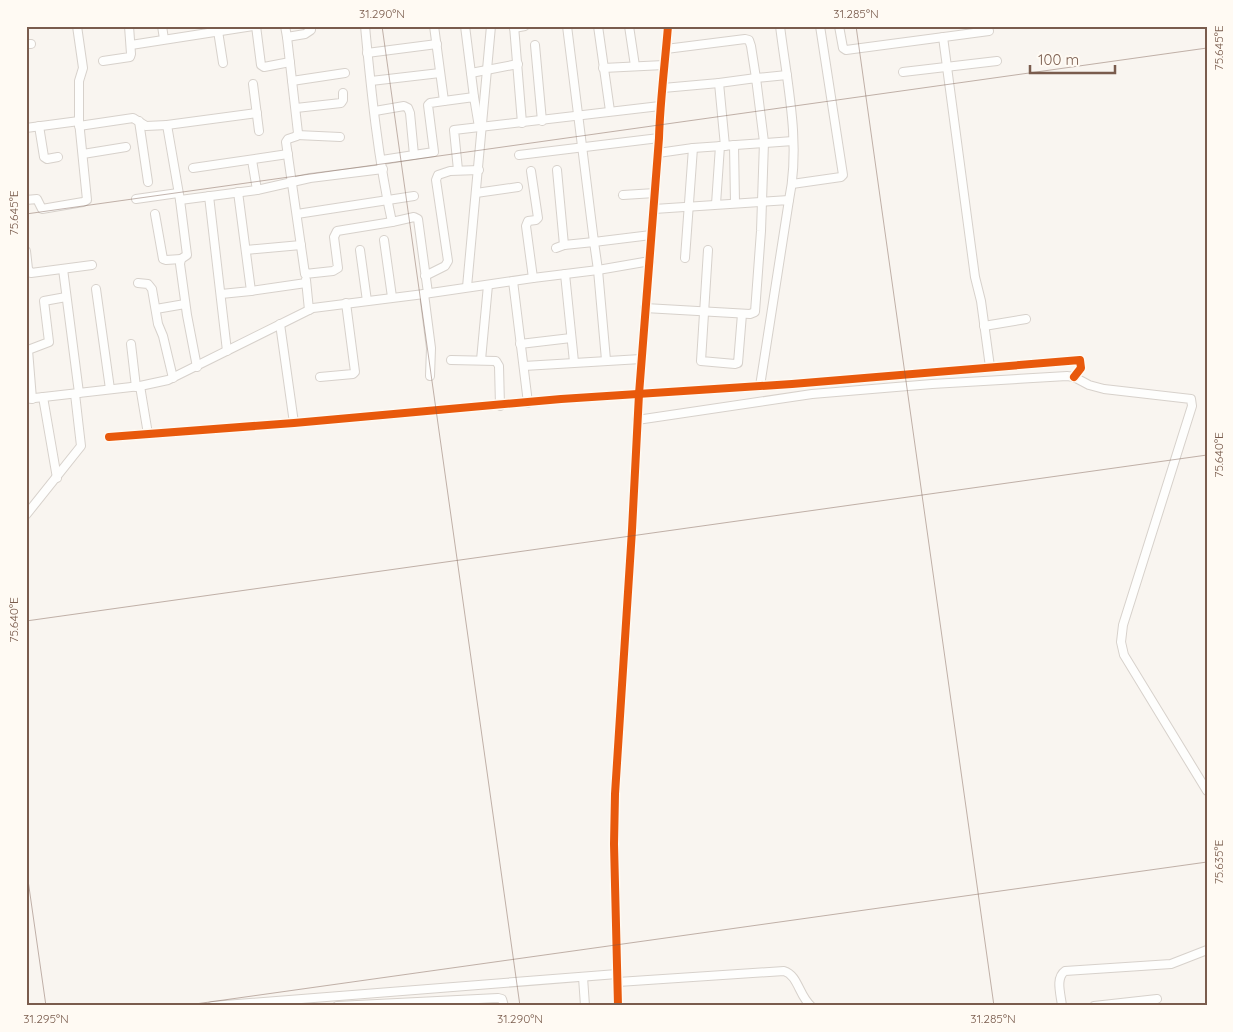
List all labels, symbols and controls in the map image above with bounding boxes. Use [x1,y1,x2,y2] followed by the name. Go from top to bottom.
[359,6,405,21] text: 31.290°N
[833,6,879,21] text: 31.285°N
[1211,25,1226,70] text: 75.645°E
[1030,42,1116,74] scale bar
[1038,50,1079,69] text: 100 m
[6,190,21,235] text: 75.645°E
[1211,432,1226,478] text: 75.640°E
[6,597,21,643] text: 75.640°E
[1211,839,1226,884] text: 75.635°E
[23,1011,69,1026] text: 31.295°N
[497,1011,543,1026] text: 31.290°N
[970,1011,1016,1026] text: 31.285°N

